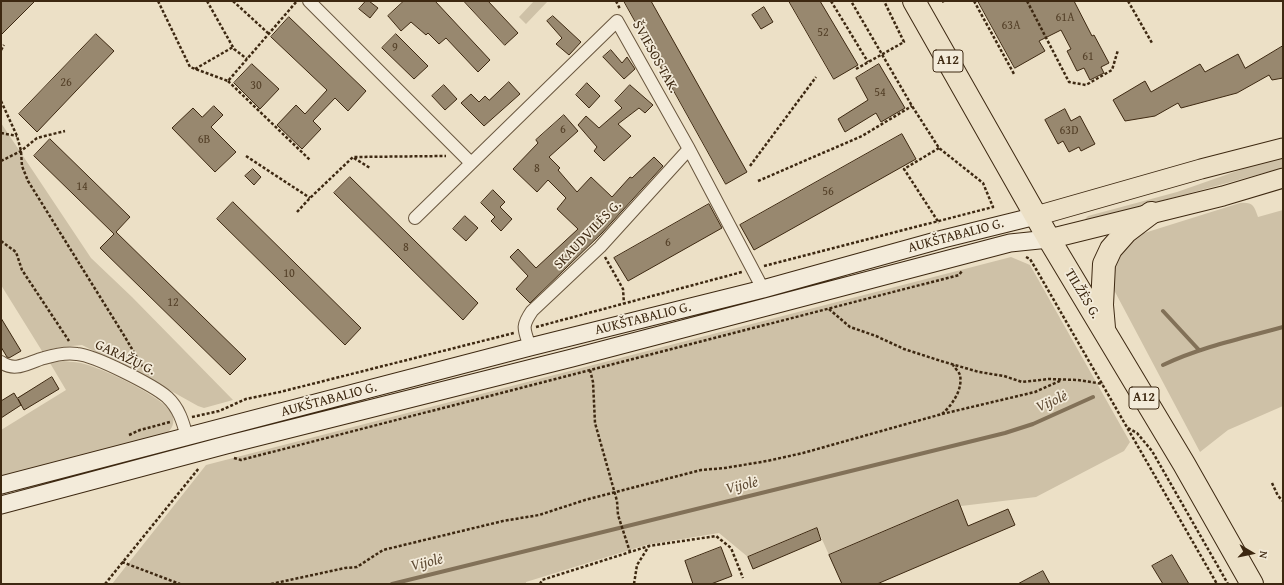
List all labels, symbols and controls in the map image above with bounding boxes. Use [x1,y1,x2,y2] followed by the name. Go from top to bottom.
[1056,11,1074,25] house number: 61A
[628,18,682,96] street label: ŠVIESOS TAK.
[1002,19,1020,33] house number: 63A
[817,26,829,40] house number: 52
[392,41,398,55] house number: 9
[933,50,963,72] road number: A12
[1082,50,1094,64] house number: 61
[60,76,72,90] house number: 26
[250,79,262,93] house number: 30
[874,86,886,100] house number: 54
[560,123,566,137] house number: 6
[1060,124,1078,138] house number: 63D
[198,133,210,147] house number: 6B
[534,162,540,176] house number: 8
[76,180,88,194] house number: 14
[822,185,834,199] house number: 56
[551,197,625,273] street label: SKAUDVILĖS G.
[906,215,1006,257] street label: AUKŠTABALIO G.
[665,236,671,250] house number: 6
[403,241,409,255] house number: 8
[1061,266,1103,322] street label: TILŽĖS G.
[283,267,295,281] house number: 10
[167,296,179,310] house number: 12
[593,299,693,339] street label: AUKŠTABALIO G.
[92,337,158,379] street label: GARAŽŲ G.
[279,379,379,421] street label: AUKŠTABALIO G.
[1033,387,1071,417] water label: Vijolė
[1129,387,1159,409] road number: A12
[724,473,760,499] water label: Vijolė
[1232,533,1272,573] north arrow
[409,550,445,576] water label: Vijolė
[1255,550,1272,560] text: N

